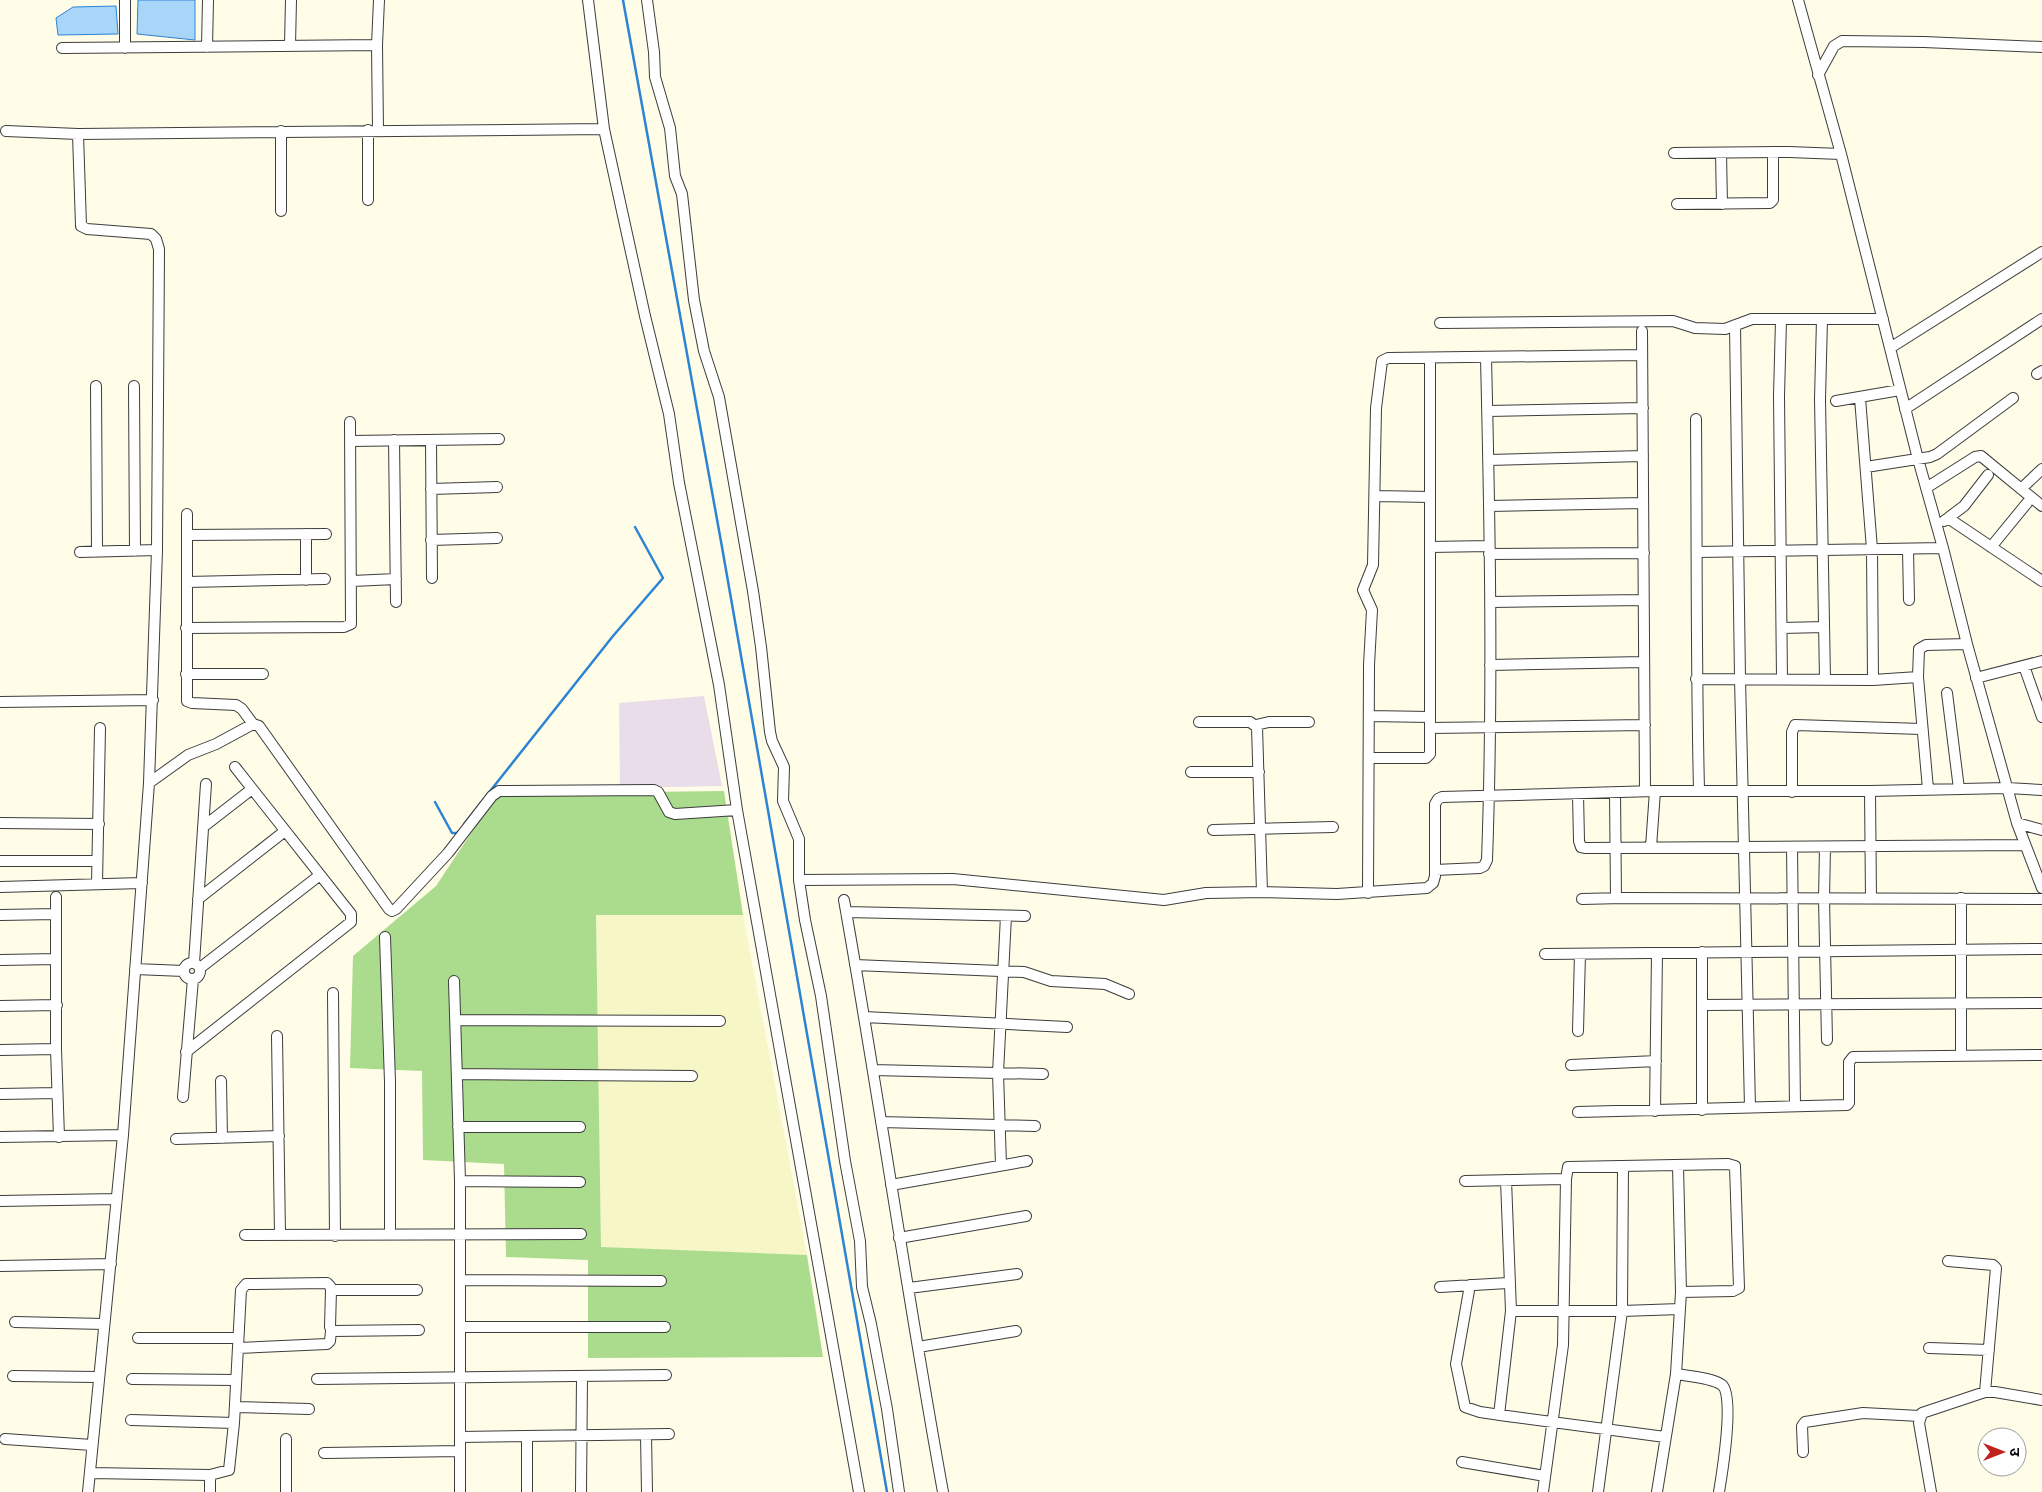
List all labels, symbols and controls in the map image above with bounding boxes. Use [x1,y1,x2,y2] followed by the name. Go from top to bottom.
[1977,1427,2027,1477] north arrow
[2007,1448,2023,1457] text: उ

